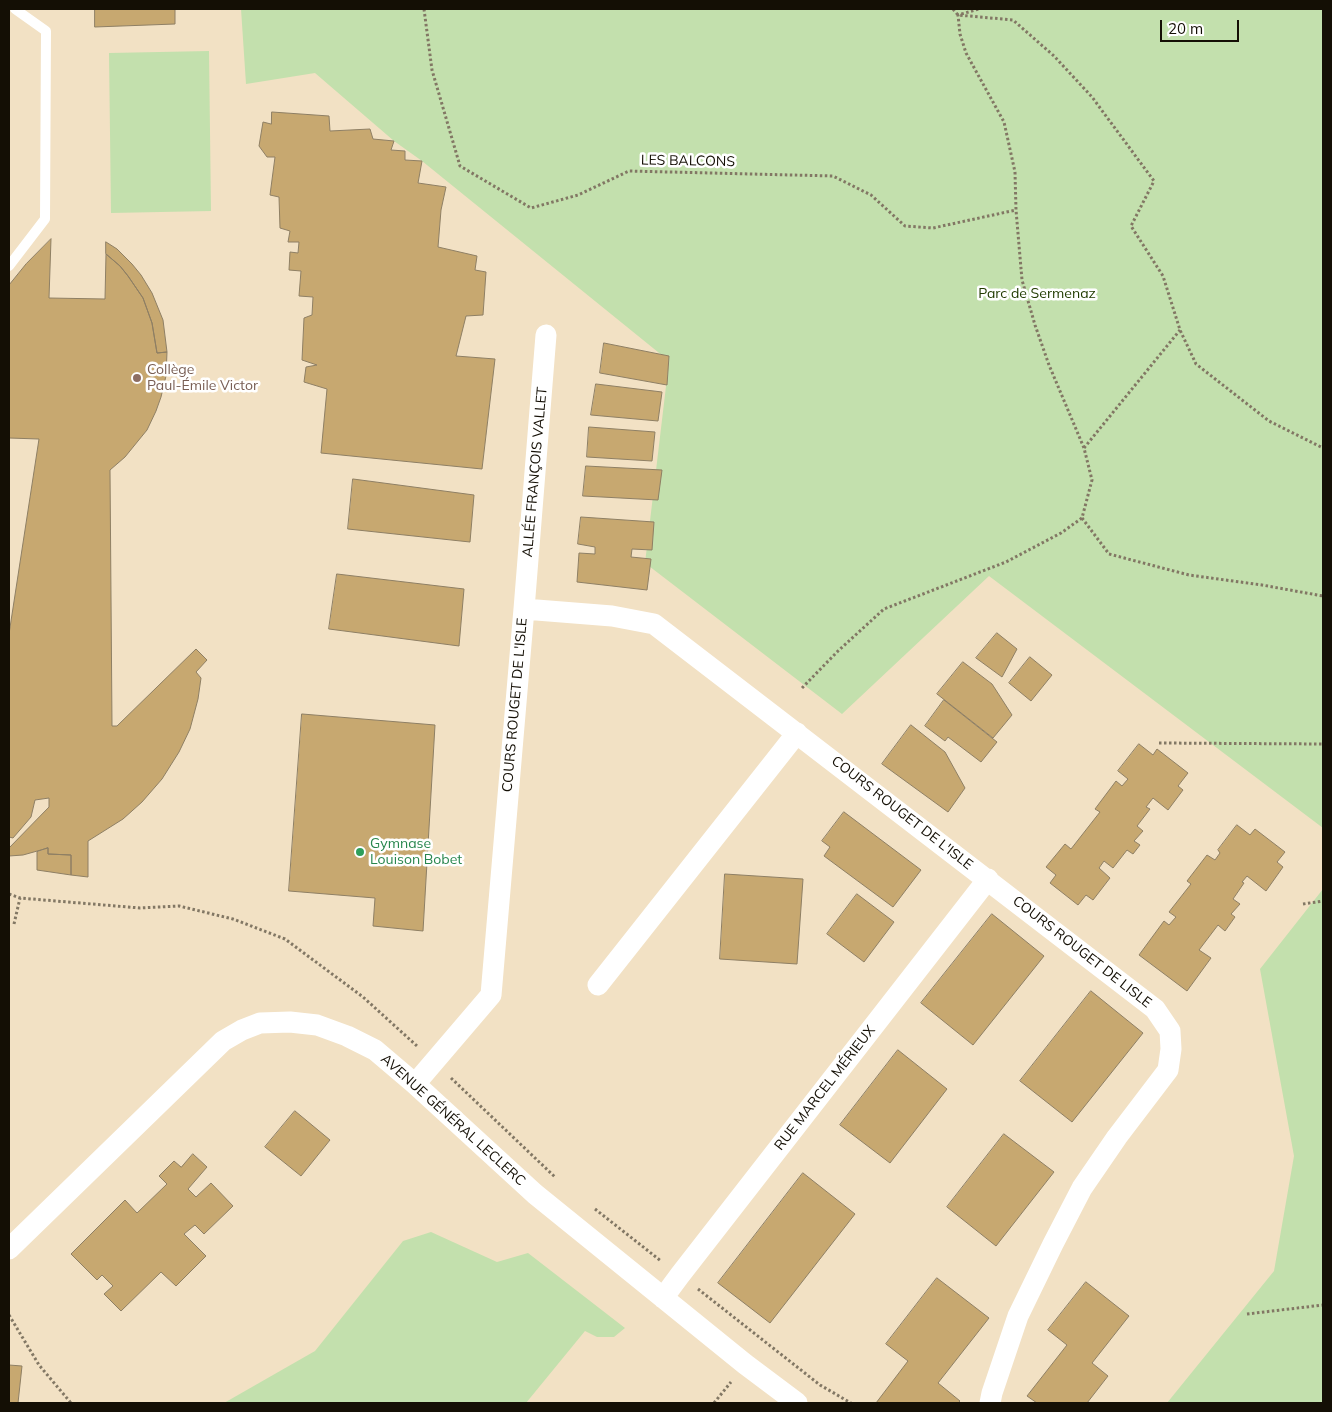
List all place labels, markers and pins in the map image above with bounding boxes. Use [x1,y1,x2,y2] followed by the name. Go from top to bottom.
[147,362,258,394] place label: Collège Paul-Émile Victor
[131,372,143,384] marker: Collège Paul-Émile Victor
[370,836,462,869] place label: Gymnase Louison Bobet
[354,846,366,858] marker: Gymnase Louison Bobet

